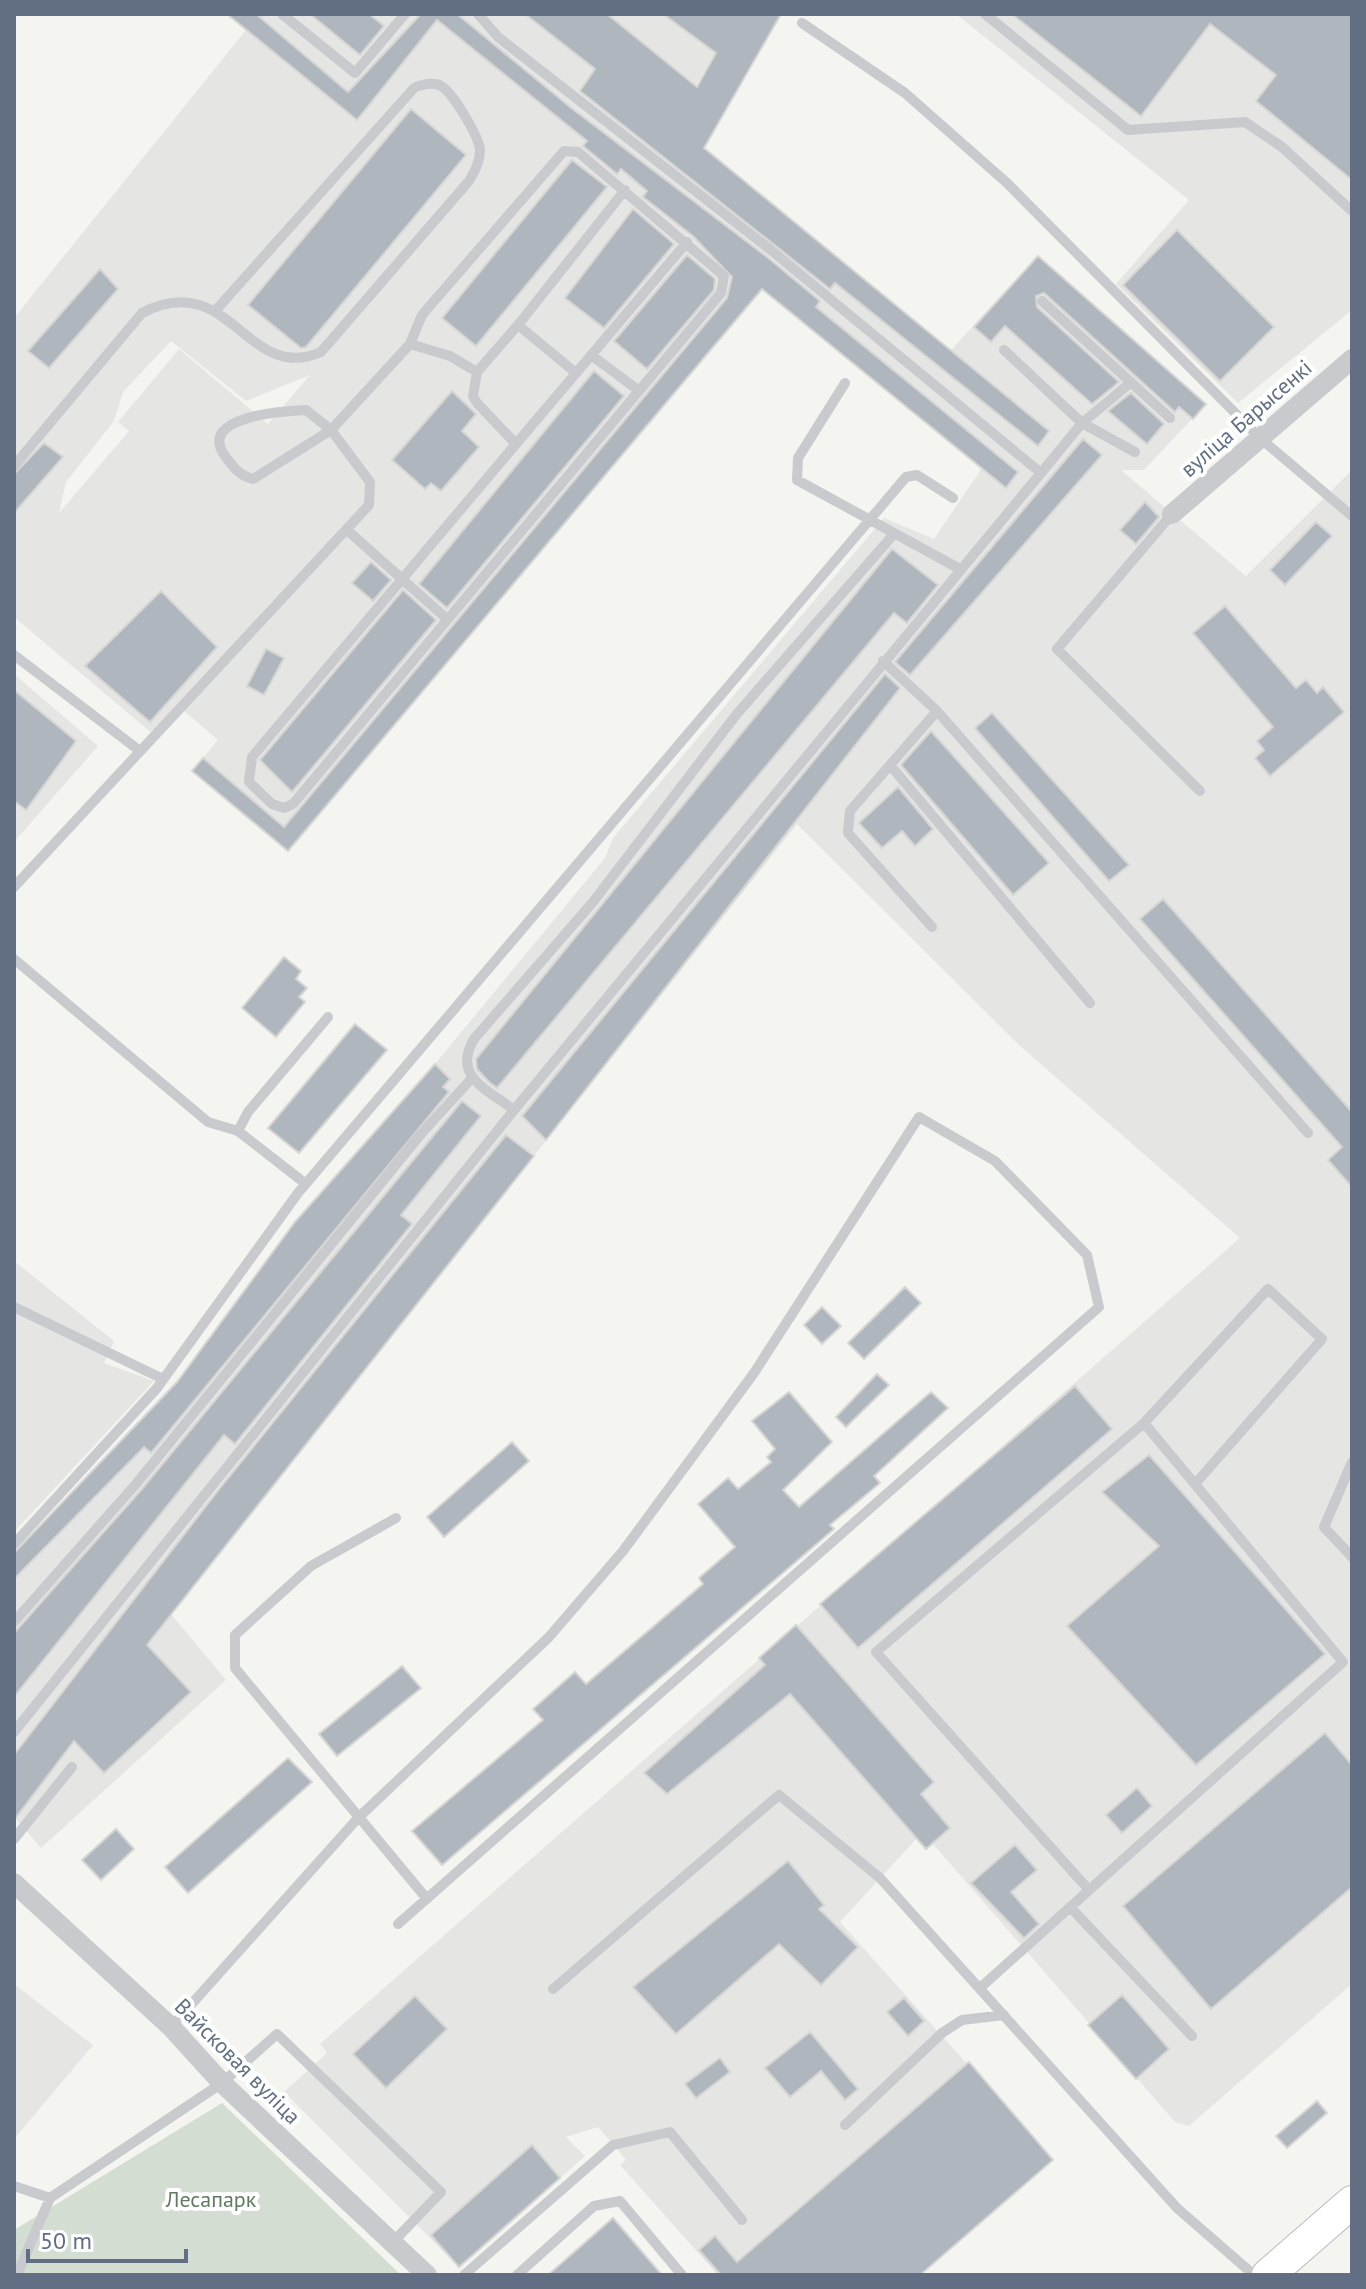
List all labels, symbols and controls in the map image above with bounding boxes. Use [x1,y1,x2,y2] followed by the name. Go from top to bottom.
[1175,353,1317,483] street label: вуліца Барысенкі
[169,1992,307,2130] street label: Вайсковая вуліца
[165,2185,257,2213] park label: Лесапарк
[28,2213,186,2263] scale bar
[40,2225,92,2256] text: 50 m

